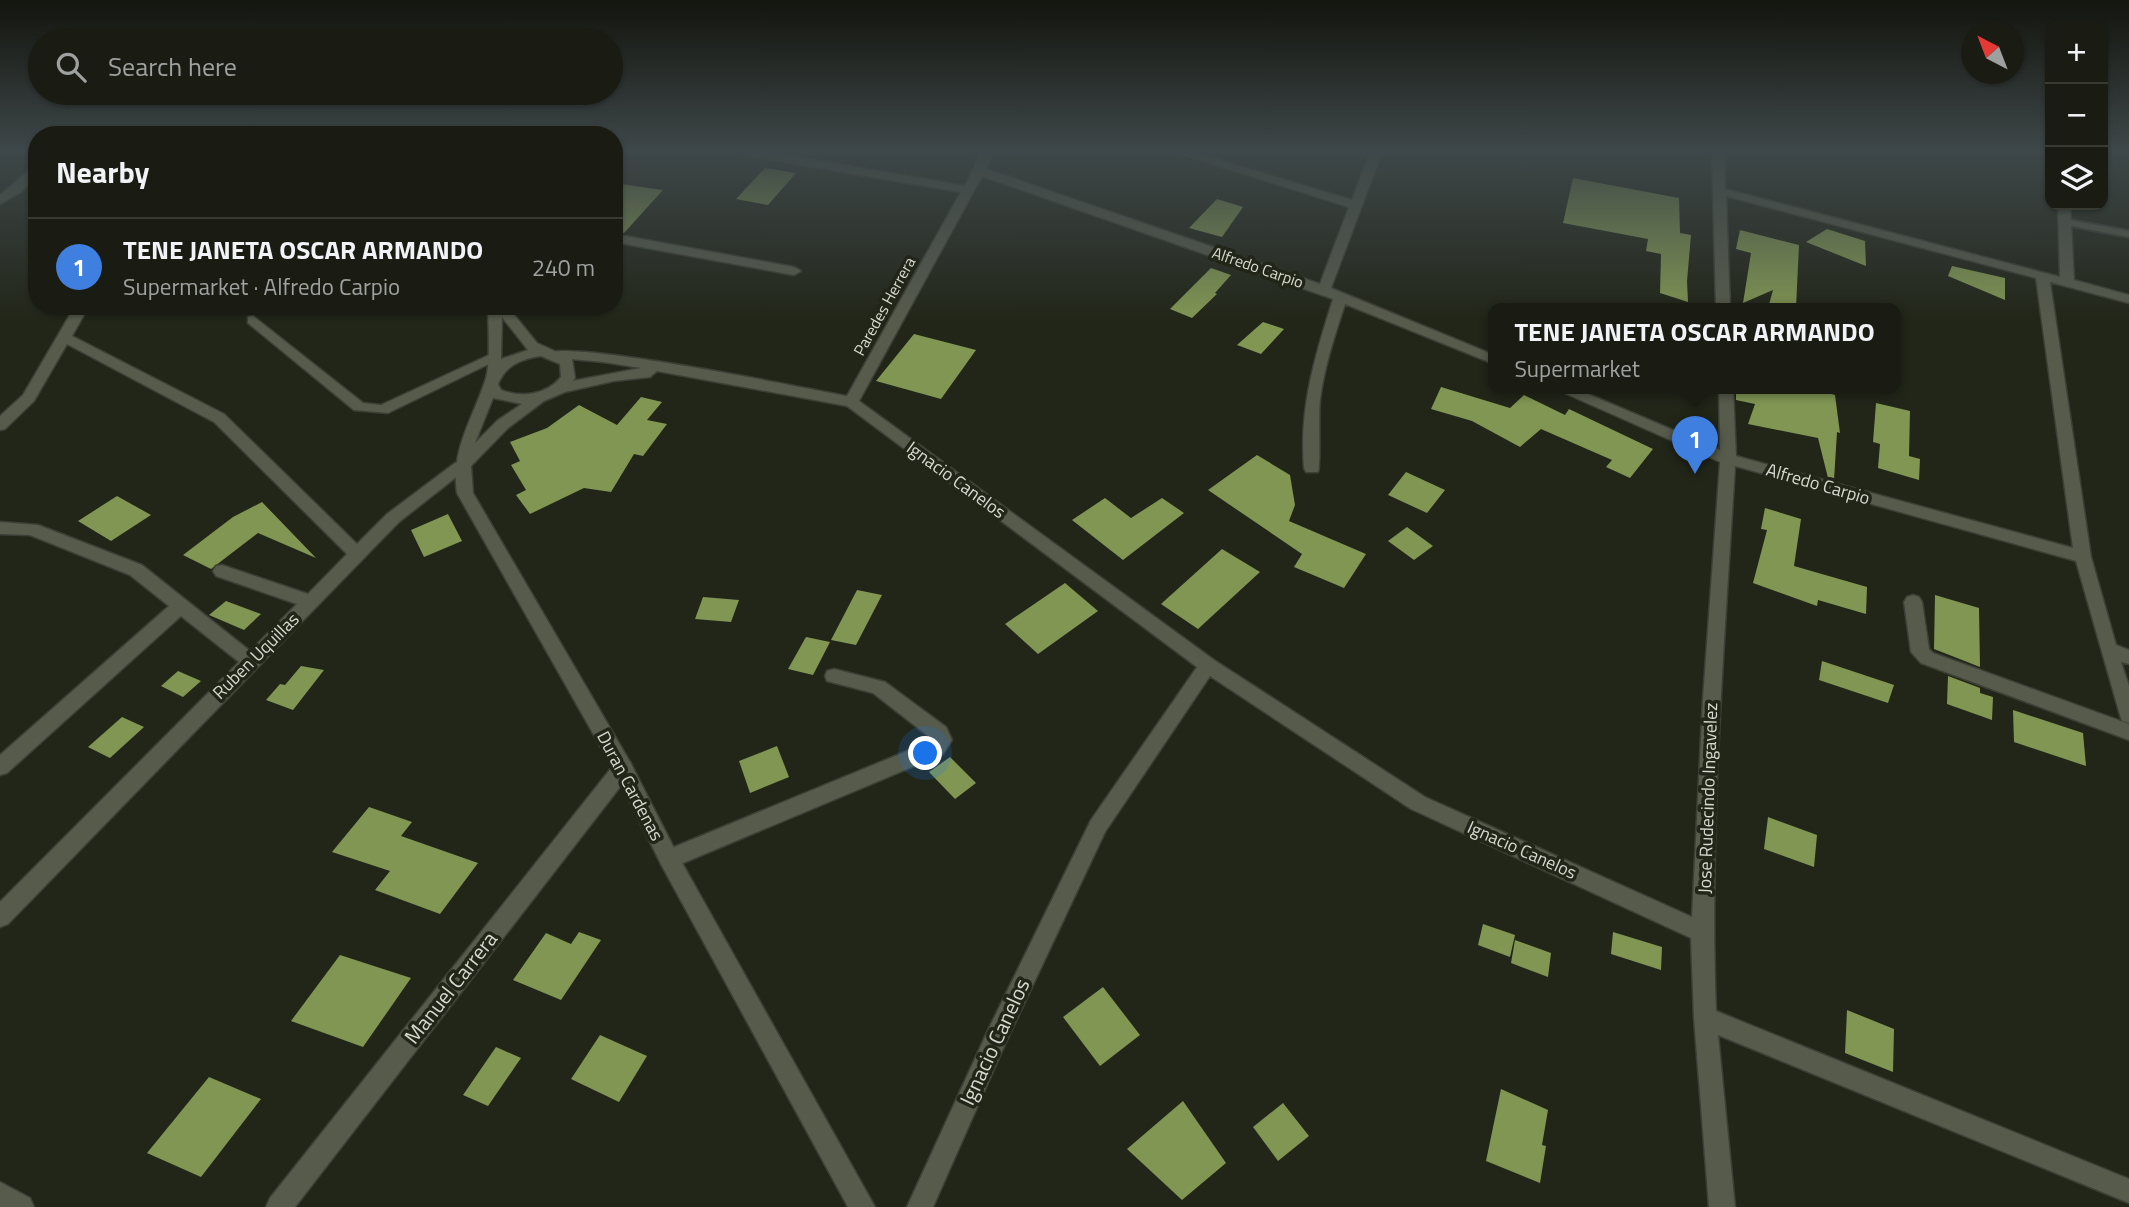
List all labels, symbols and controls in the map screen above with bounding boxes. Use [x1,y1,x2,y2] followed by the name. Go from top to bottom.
[1961,21,2024,84] north arrow
[2045,21,2108,210] map controls
[2045,21,2108,84] button: +
[28,28,623,105] search box
[108,47,237,86] text: Search here
[52,48,90,86] icon: search
[2045,84,2108,147] button: −
[2045,147,2108,210] button: layers
[56,149,149,195] text: Nearby
[123,230,483,269] text: TENE JANETA OSCAR ARMANDO
[1209,240,1307,294] street label: Alfredo Carpio
[73,250,85,285] text: 1
[532,250,595,285] text: 240 m
[847,252,921,360] street label: Paredes Herrera
[123,269,400,304] text: Supermarket · Alfredo Carpio
[1488,303,1901,394] popup
[1514,312,1875,351] text: TENE JANETA OSCAR ARMANDO
[1514,351,1640,386] text: Supermarket
[1672,416,1718,474] pin: 1
[901,434,1012,525] street label: Ignacio Canelos
[1763,456,1873,511] street label: Alfredo Carpio
[206,606,305,705] street label: Ruben Uquillas
[1691,702,1724,894] street label: Jose Rudecindo Ingavelez
[590,726,671,845] street label: Duran Cardenas
[908,736,942,770] your location
[1463,813,1581,886] street label: Ignacio Canelos
[396,924,505,1051] street label: Manuel Carrera
[951,973,1037,1110] street label: Ignacio Canelos

